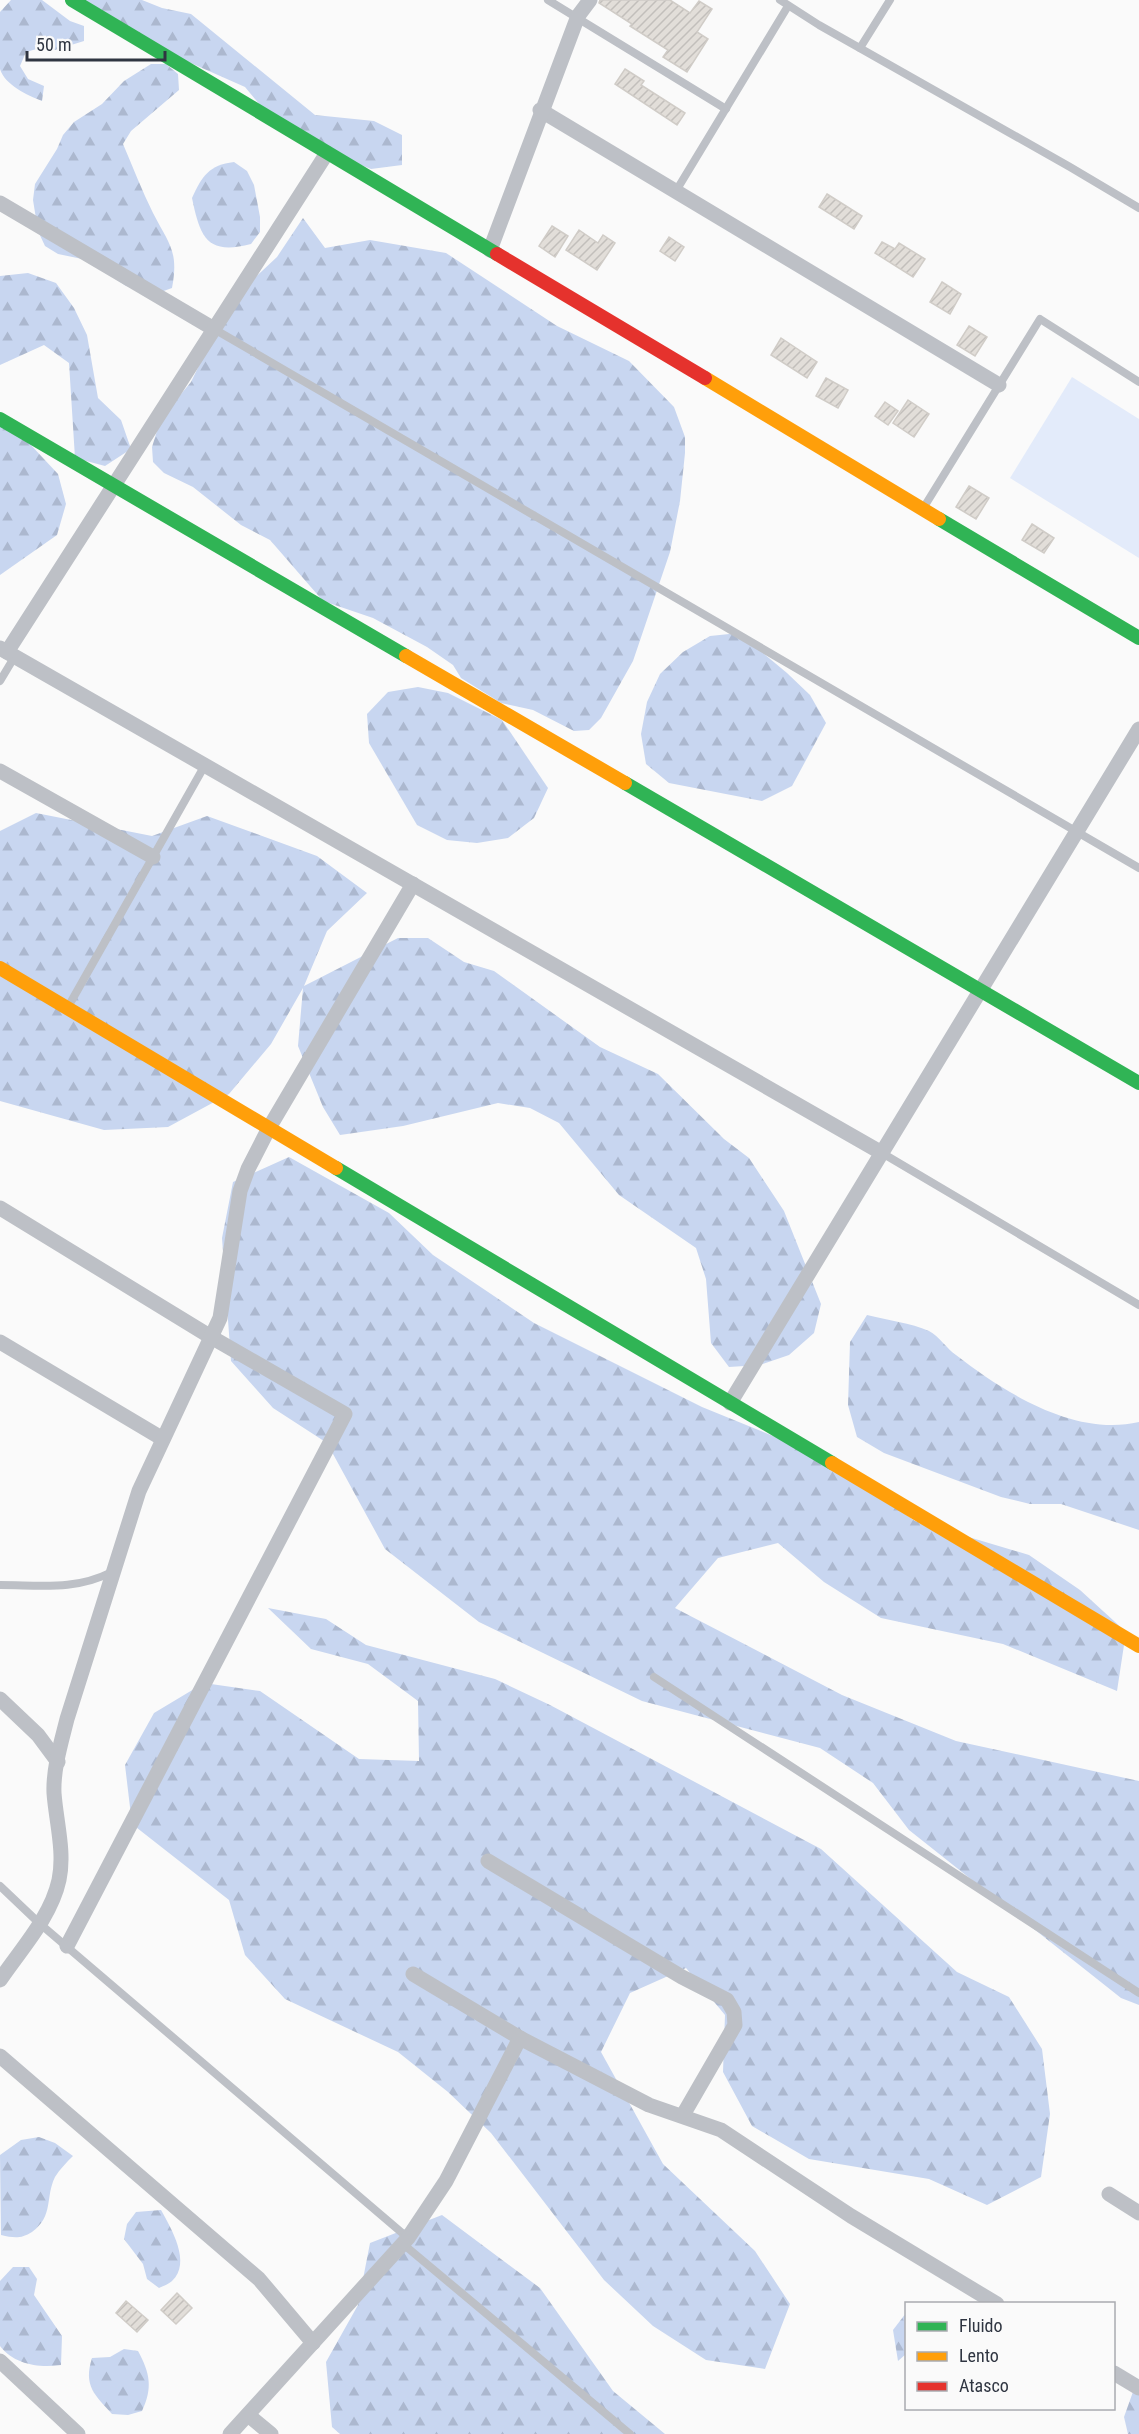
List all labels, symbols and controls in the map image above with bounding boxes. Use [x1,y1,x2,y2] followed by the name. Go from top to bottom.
[27,24,165,62] scale bar
[36,34,71,55] text: 50 m
[905,2302,1115,2410] legend
[959,2315,1003,2336] text: Fluido
[959,2345,999,2366] text: Lento
[959,2375,1009,2396] text: Atasco

